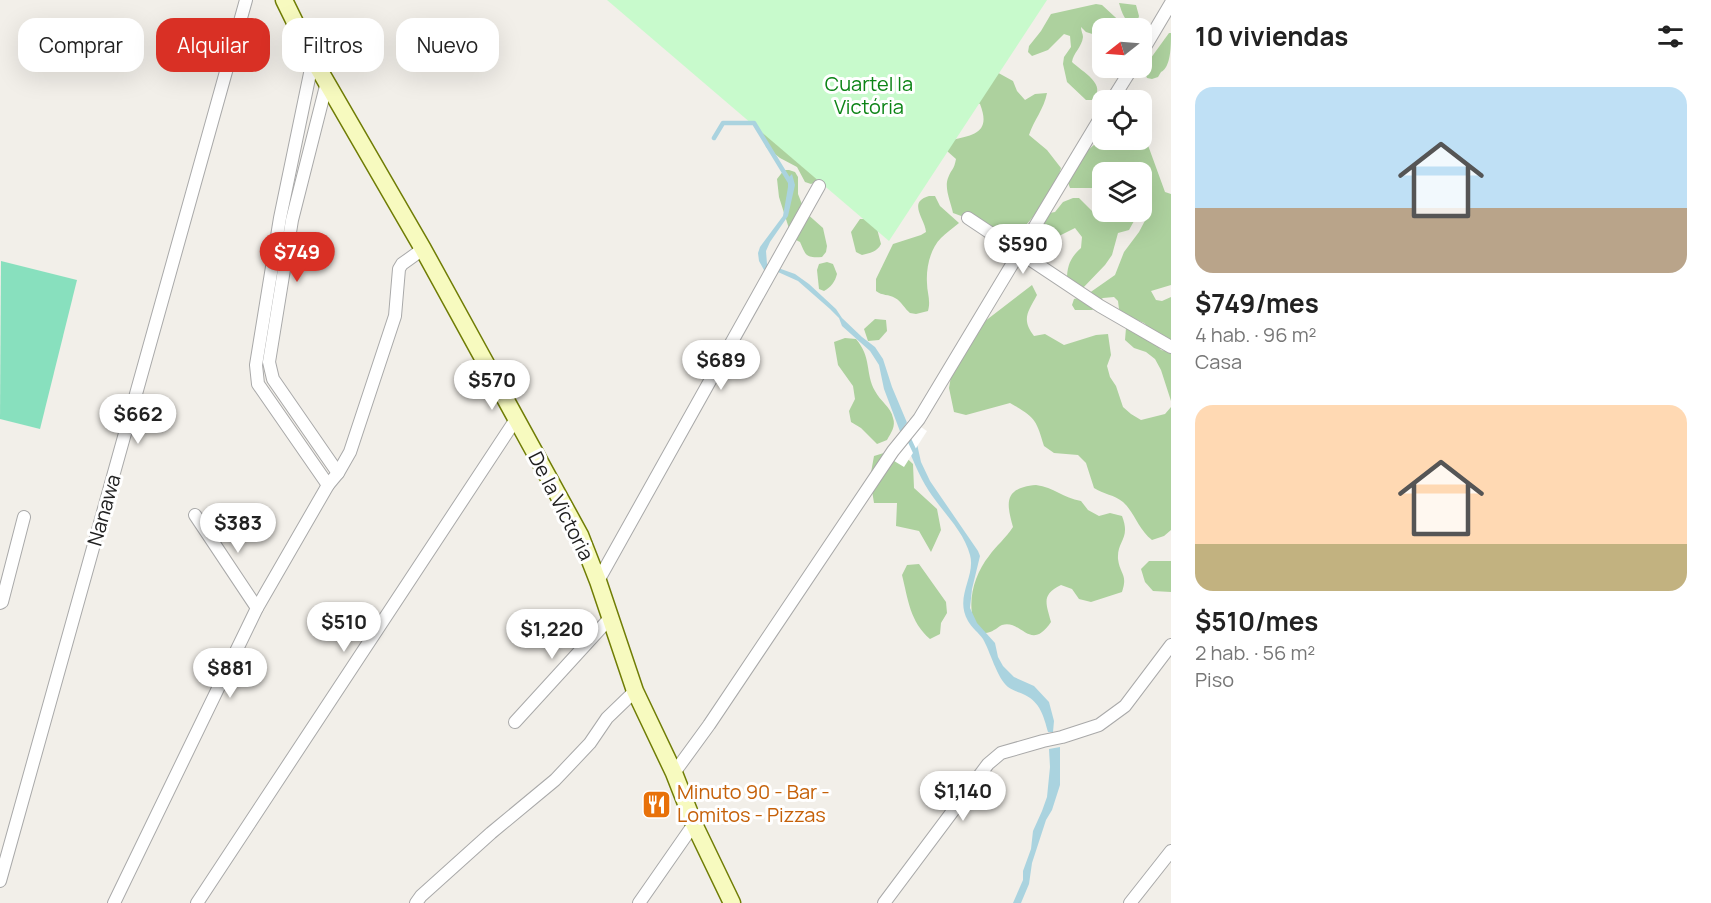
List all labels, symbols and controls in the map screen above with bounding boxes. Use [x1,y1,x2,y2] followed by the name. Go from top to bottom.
[18,18,144,72] chip: Comprar
[156,18,270,72] chip: Alquilar
[282,18,384,72] chip: Filtros
[396,18,499,72] chip: Nuevo
[1092,18,1152,78] north arrow
[1092,18,1152,222] map controls
[1195,18,1348,54] text: 10 viviendas
[1654,20,1687,53] icon: filters
[825,70,913,120] park label: Cuartel la Victória
[1092,90,1152,150] button: locate
[1387,126,1495,234] icon: home
[1092,162,1152,222] button: layers
[987,224,1059,275] pin: $590
[998,230,1048,257] text: $590
[261,232,333,283] pin: $749
[274,238,320,265] text: $749
[1195,285,1319,321] text: $749/mes
[1195,321,1317,348] text: 4 hab. · 96 m²
[685,340,757,391] pin: $689
[696,346,746,373] text: $689
[1195,348,1242,375] text: Casa
[456,360,528,411] pin: $570
[468,366,516,393] text: $570
[102,394,174,445] pin: $662
[113,400,163,427] text: $662
[1387,444,1495,552] icon: home
[522,447,600,565] street label: De la Victoria
[80,471,127,549] street label: Nanawa
[202,503,274,554] pin: $383
[214,509,262,536] text: $383
[308,602,380,653] pin: $510
[1195,603,1318,639] text: $510/mes
[321,608,367,635] text: $510
[503,609,601,660] pin: $1,220
[520,615,584,642] text: $1,220
[1195,639,1315,666] text: 2 hab. · 56 m²
[194,648,266,699] pin: $881
[207,654,253,681] text: $881
[1195,666,1234,693] text: Piso
[914,771,1012,822] pin: $1,140
[934,777,992,804] text: $1,140
[677,778,830,828] place label: Minuto 90 - Bar - Lomitos - Pizzas
[640,788,672,820] restaurant icon: Minuto 90 - Bar - Lomitos - Pizzas

